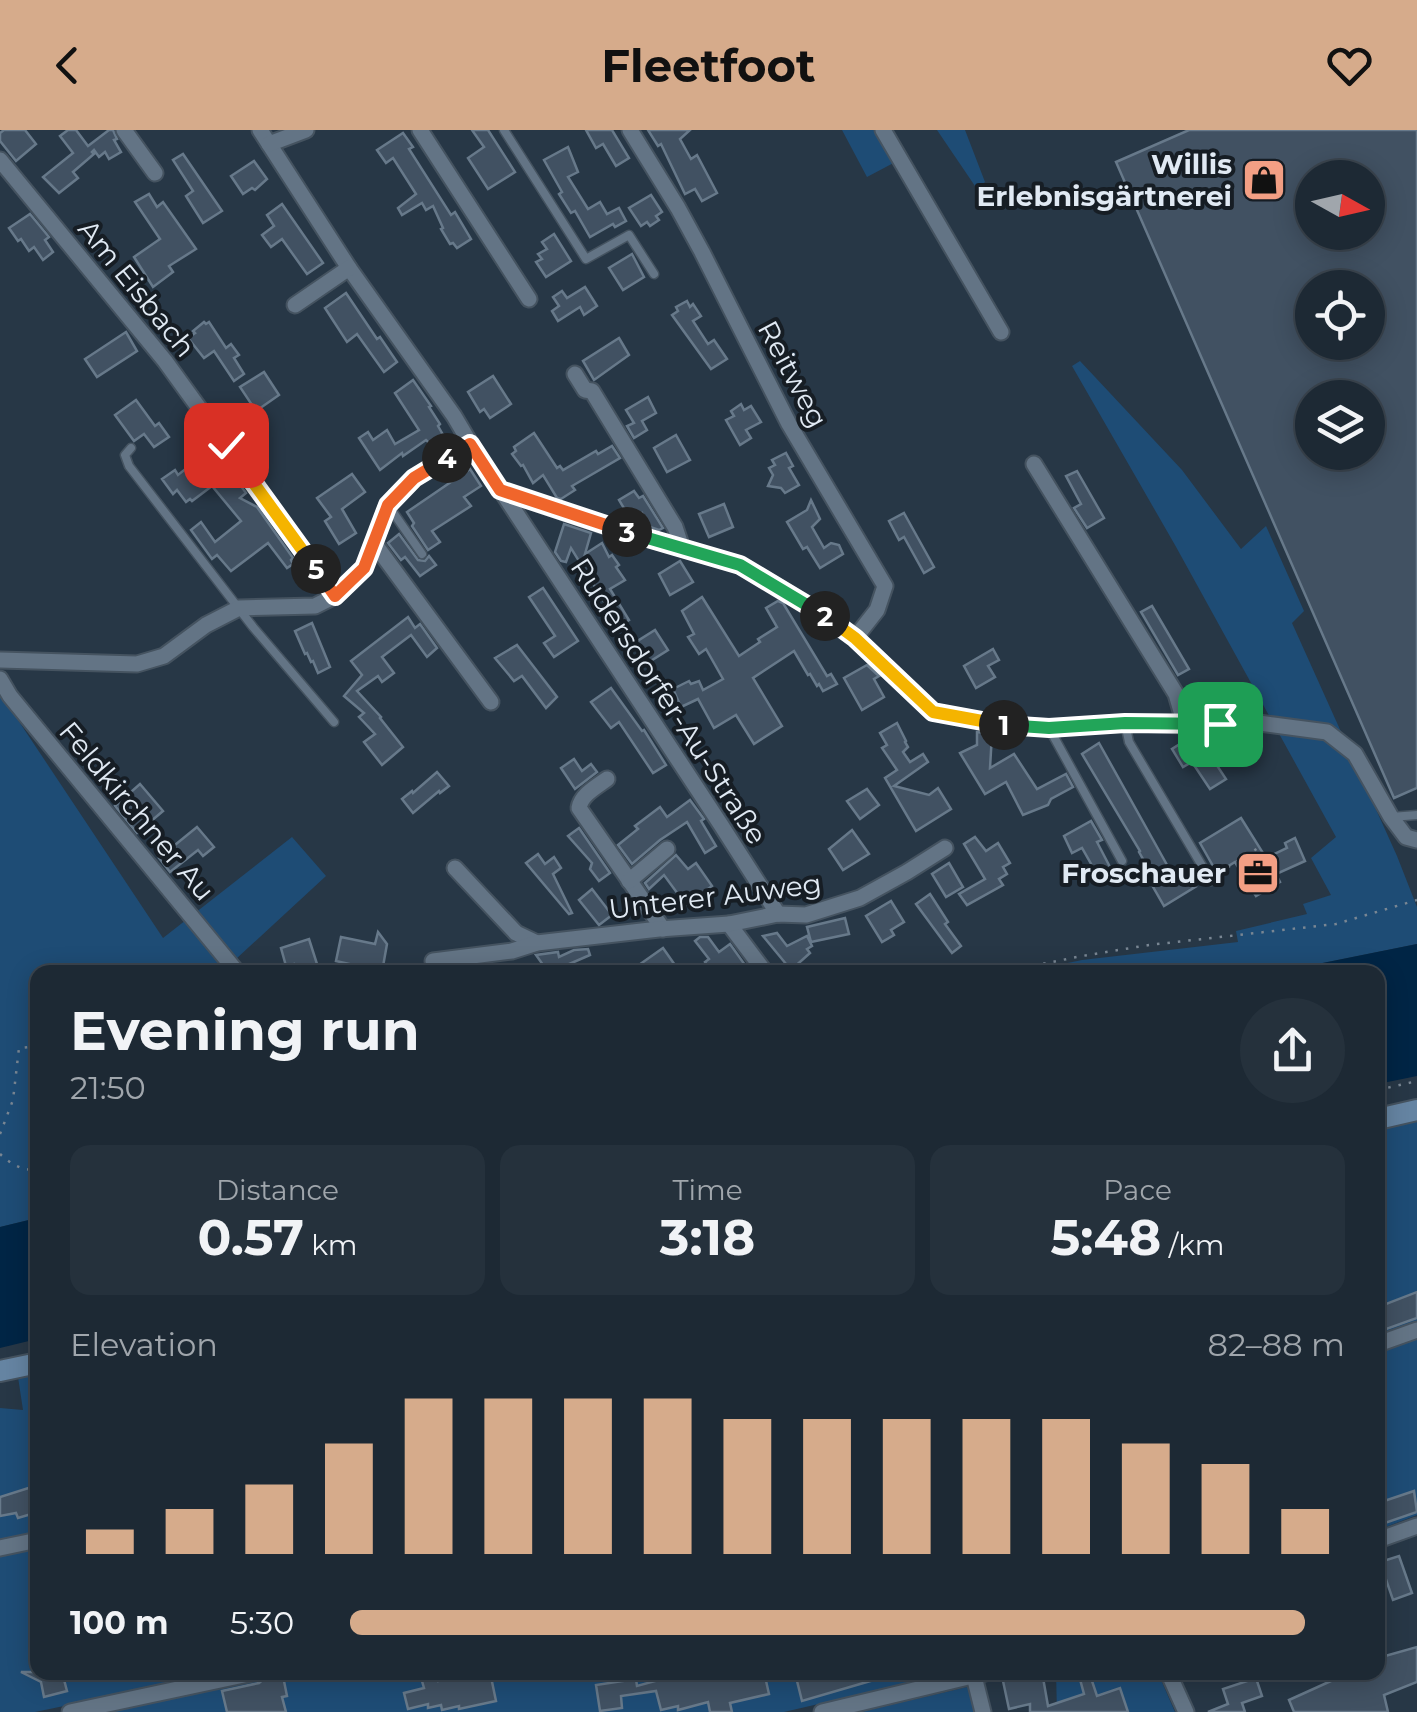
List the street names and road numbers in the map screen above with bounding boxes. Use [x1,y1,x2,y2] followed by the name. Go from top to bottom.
[71,212,203,364] street label: Am Eisbach
[751,315,835,433] street label: Reitweg
[564,551,774,851] street label: Rudersdorfer-Au-Straße
[52,715,222,907] street label: Feldkirchner Au
[607,866,823,926] street label: Unterer Auweg

